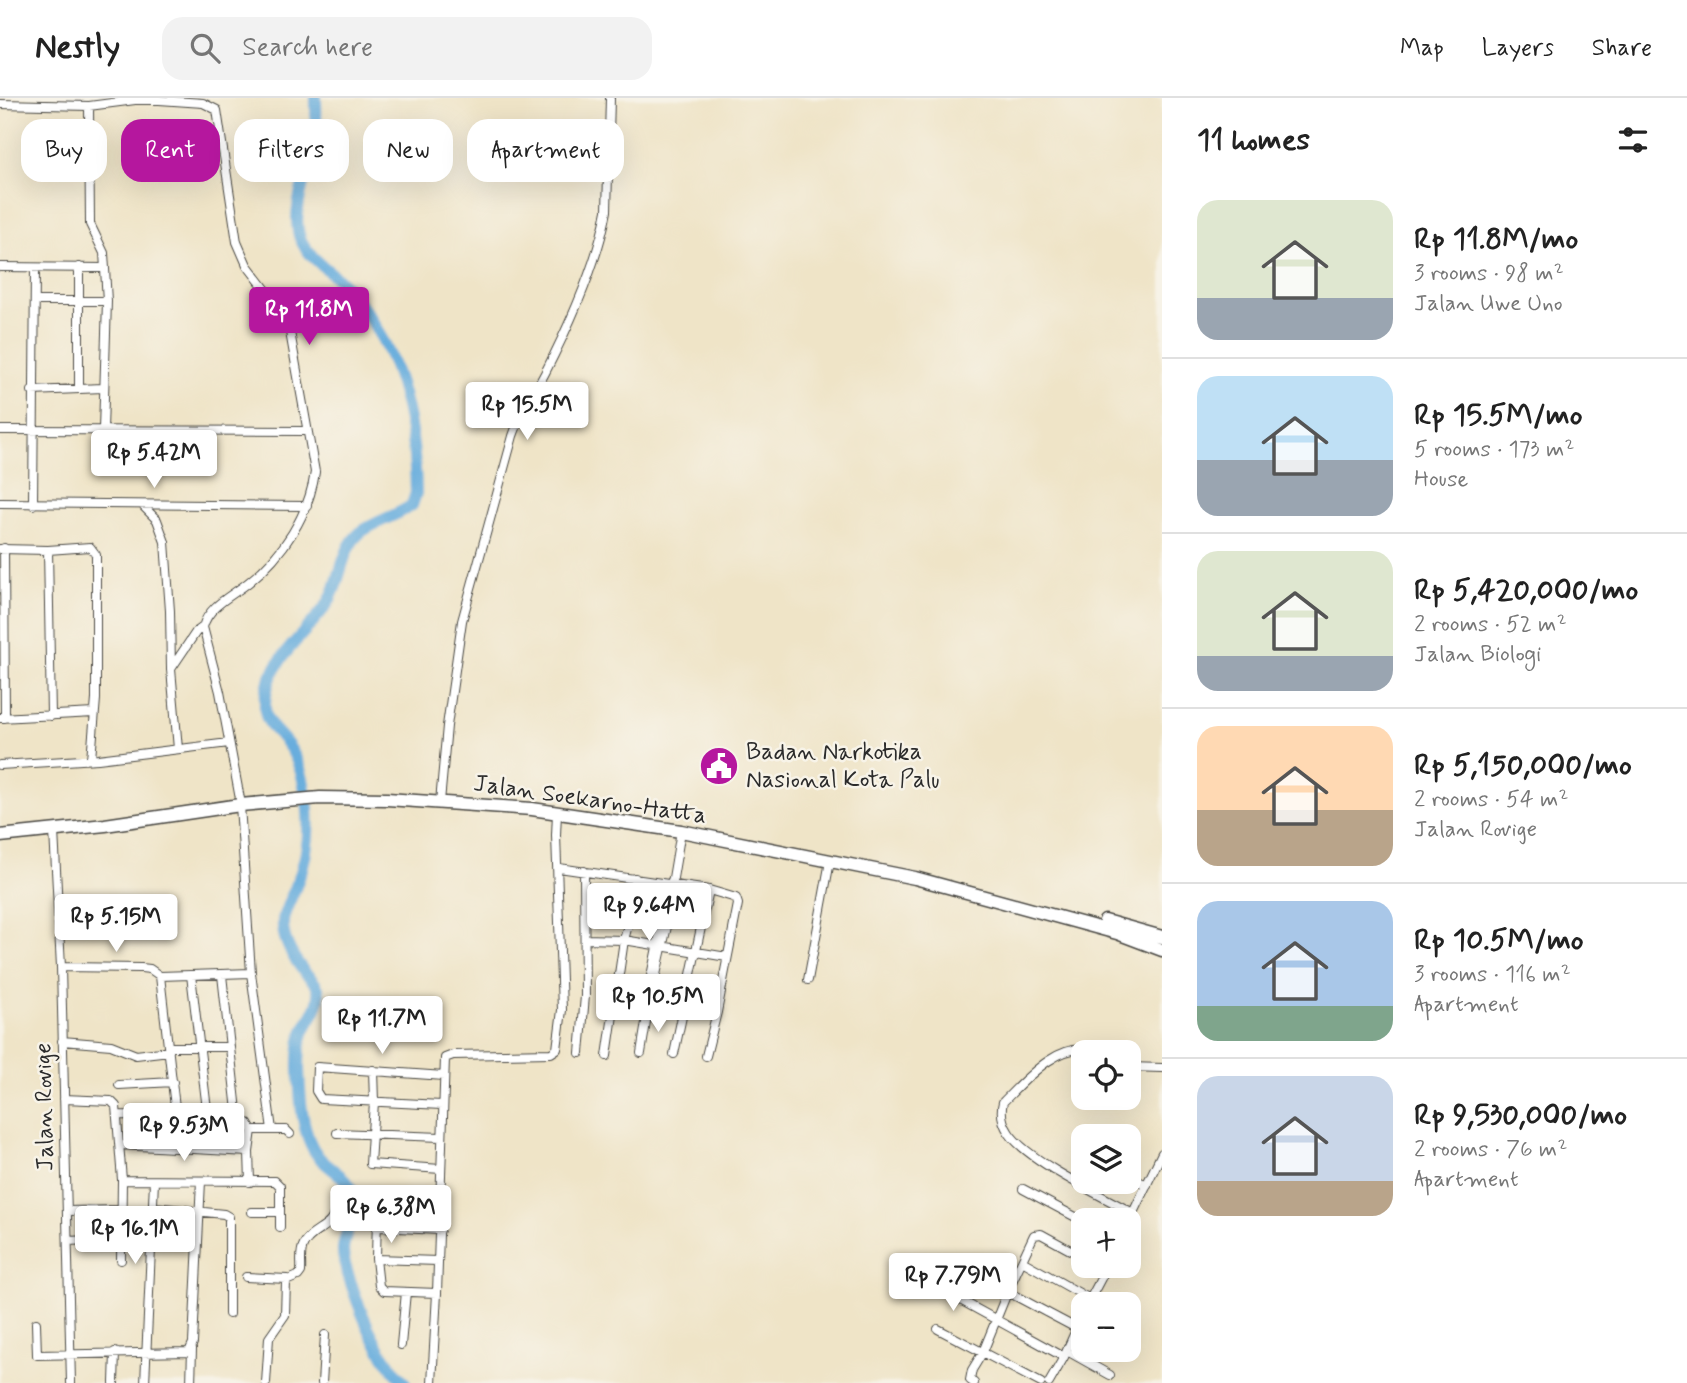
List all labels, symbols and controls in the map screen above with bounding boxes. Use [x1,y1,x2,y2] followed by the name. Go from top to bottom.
[162,17,652,80] search box
[35,26,120,70] text: Nestly
[186,29,224,67] icon: search
[242,31,373,65] text: Search here
[1400,33,1444,64] text: Map
[1482,33,1554,64] text: Layers
[1592,33,1652,64] text: Share
[21,119,107,182] chip: Buy
[121,119,220,182] chip: Rent
[234,119,349,182] chip: Filters
[363,119,453,182] chip: New
[467,119,624,182] chip: Apartment
[1197,121,1310,160] text: 11 homes
[1614,121,1652,159] icon: filters
[1414,220,1578,259] text: Rp 11.8M/mo
[1253,228,1337,312] icon: home
[1414,259,1564,289] text: 3 rooms · 98 m²
[237,288,381,347] pin: Rp 11.8M
[1414,289,1563,319] text: Jalan Uwe Uno
[265,295,353,325] text: Rp 11.8M
[455,382,599,442] pin: Rp 15.5M
[482,390,573,420] text: Rp 15.5M
[1414,396,1582,435] text: Rp 15.5M/mo
[1253,404,1337,488] icon: home
[82,430,226,490] pin: Rp 5.42M
[1414,435,1574,465] text: 5 rooms · 173 m²
[107,438,201,468] text: Rp 5.42M
[1414,465,1468,495] text: House
[1414,571,1638,610] text: Rp 5,420,000/mo
[1253,579,1337,663] icon: home
[1414,610,1567,640] text: 2 rooms · 52 m²
[1414,640,1541,670] text: Jalan Biologi
[746,737,940,796] place label: Badan Narkotika Nasional Kota Palu
[698,745,740,787] public building icon: Badan Narkotika Nasional Kota Palu
[1414,746,1632,785] text: Rp 5,150,000/mo
[1253,754,1337,838] icon: home
[472,768,708,832] street label: Jalan Soekarno-Hatta
[1414,785,1568,815] text: 2 rooms · 54 m²
[1414,815,1537,845] text: Jalan Rovige
[577,884,721,943] pin: Rp 9.64M
[603,891,695,921] text: Rp 9.64M
[44,894,188,954] pin: Rp 5.15M
[71,902,162,932] text: Rp 5.15M
[1414,921,1584,960] text: Rp 10.5M/mo
[1253,929,1337,1013] icon: home
[1414,960,1571,990] text: 3 rooms · 116 m²
[586,974,730,1034] pin: Rp 10.5M
[612,982,704,1012] text: Rp 10.5M
[1414,990,1519,1020] text: Apartment
[310,996,454,1056] pin: Rp 11.7M
[338,1004,426,1034] text: Rp 11.7M
[1071,1040,1141,1362] map controls
[1071,1040,1141,1110] button: locate
[28,1043,62,1171] street label: Jalan Rovige
[1414,1096,1627,1135] text: Rp 9,530,000/mo
[112,1104,256,1163] pin: Rp 9.53M
[1253,1104,1337,1188] icon: home
[139,1111,229,1141] text: Rp 9.53M
[1071,1124,1141,1194] button: layers
[1414,1135,1567,1165] text: 2 rooms · 76 m²
[1414,1165,1519,1195] text: Apartment
[319,1186,463,1245] pin: Rp 6.38M
[346,1193,436,1223] text: Rp 6.38M
[63,1206,207,1266] pin: Rp 16.1M
[1071,1208,1141,1278] button: +
[91,1214,179,1244] text: Rp 16.1M
[881,1254,1025,1313] pin: Rp 7.79M
[905,1261,1001,1291] text: Rp 7.79M
[1071,1292,1141,1362] button: −

